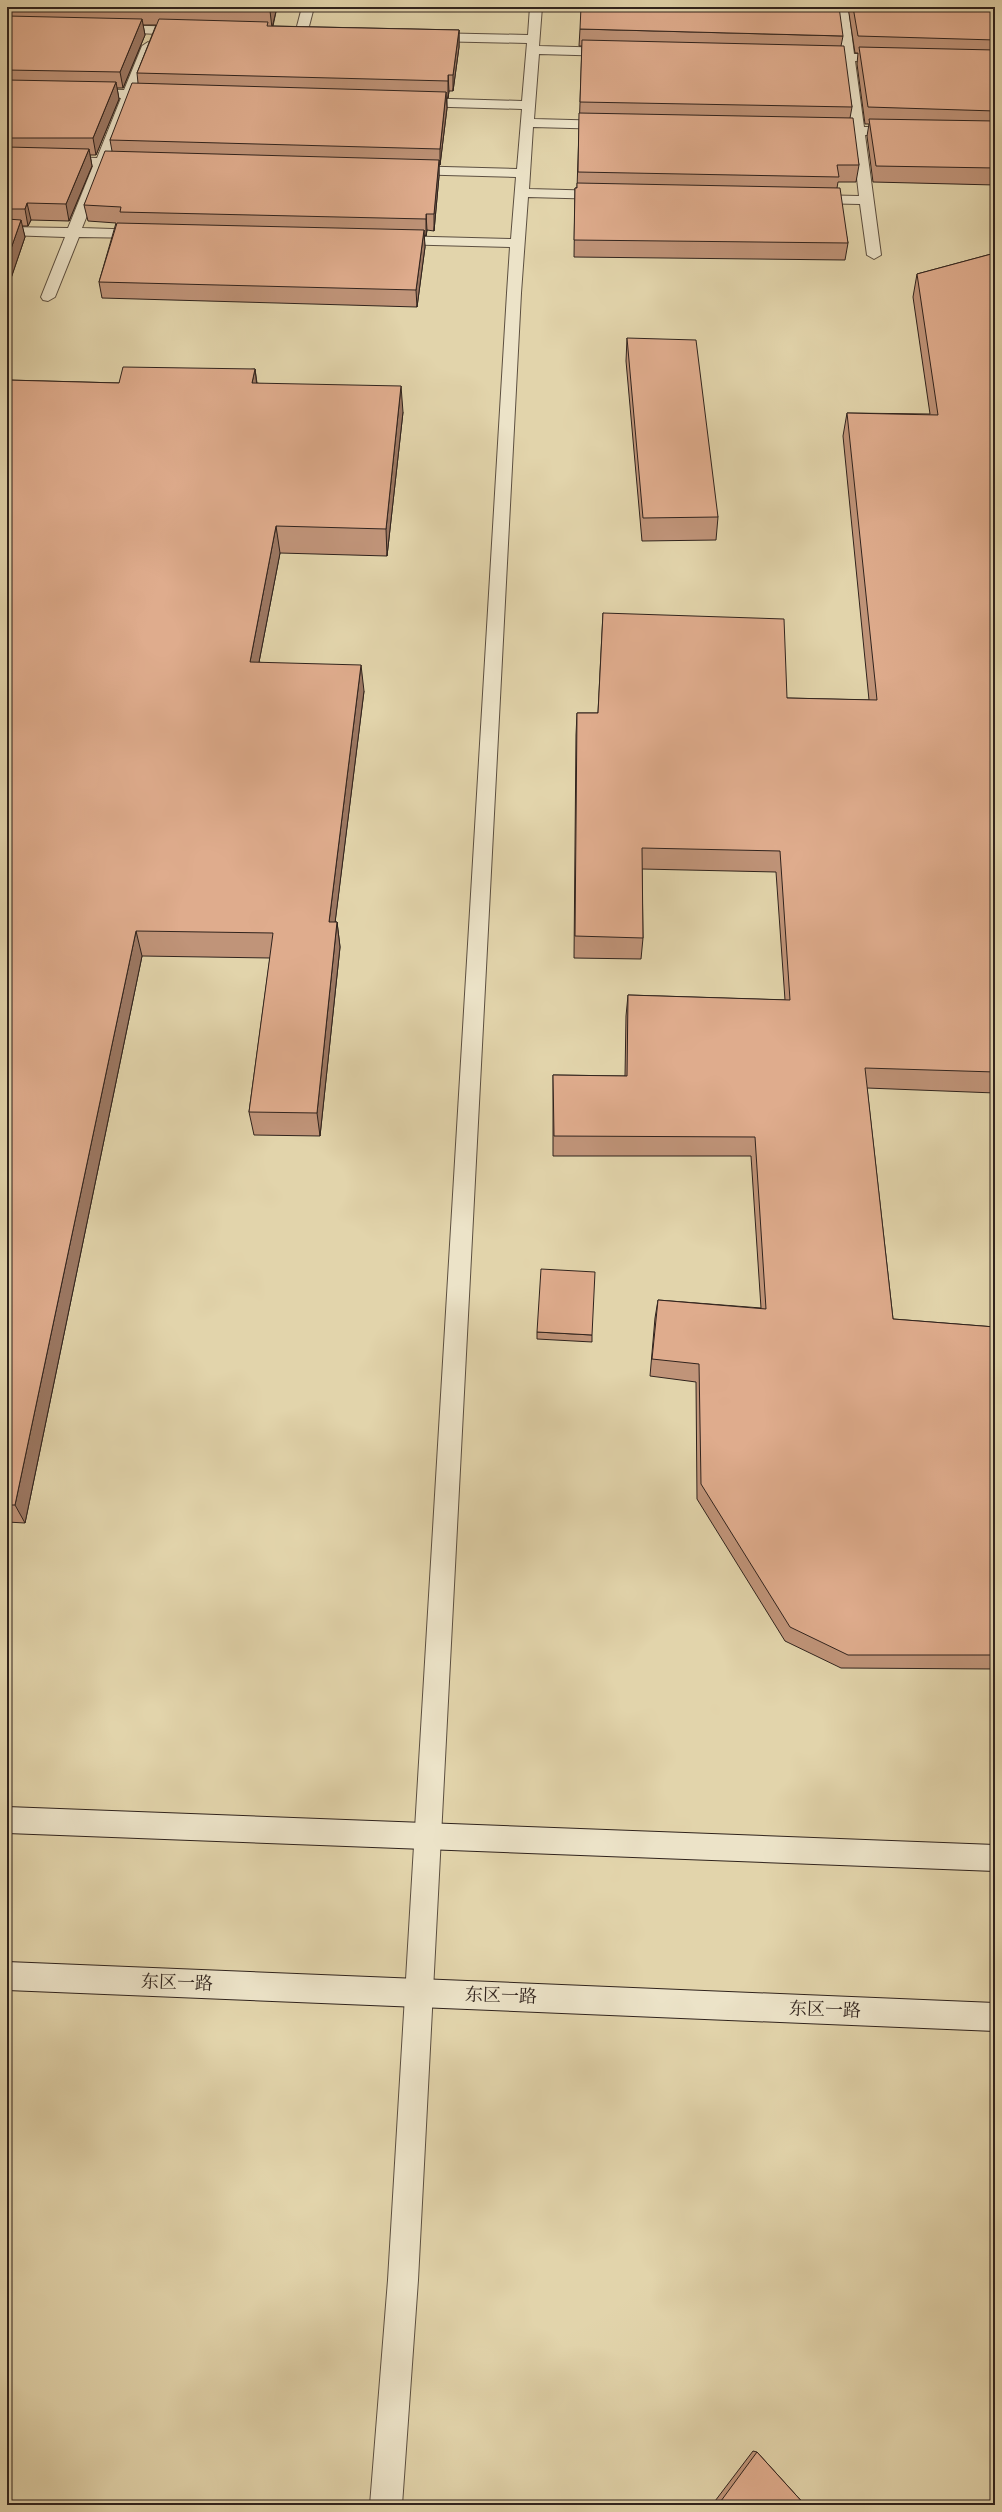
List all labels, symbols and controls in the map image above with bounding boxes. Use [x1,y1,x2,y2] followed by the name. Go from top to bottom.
[141,1970,213,1996] street label: 东区一路
[465,1983,537,2009] street label: 东区一路
[789,1997,861,2023] street label: 东区一路

